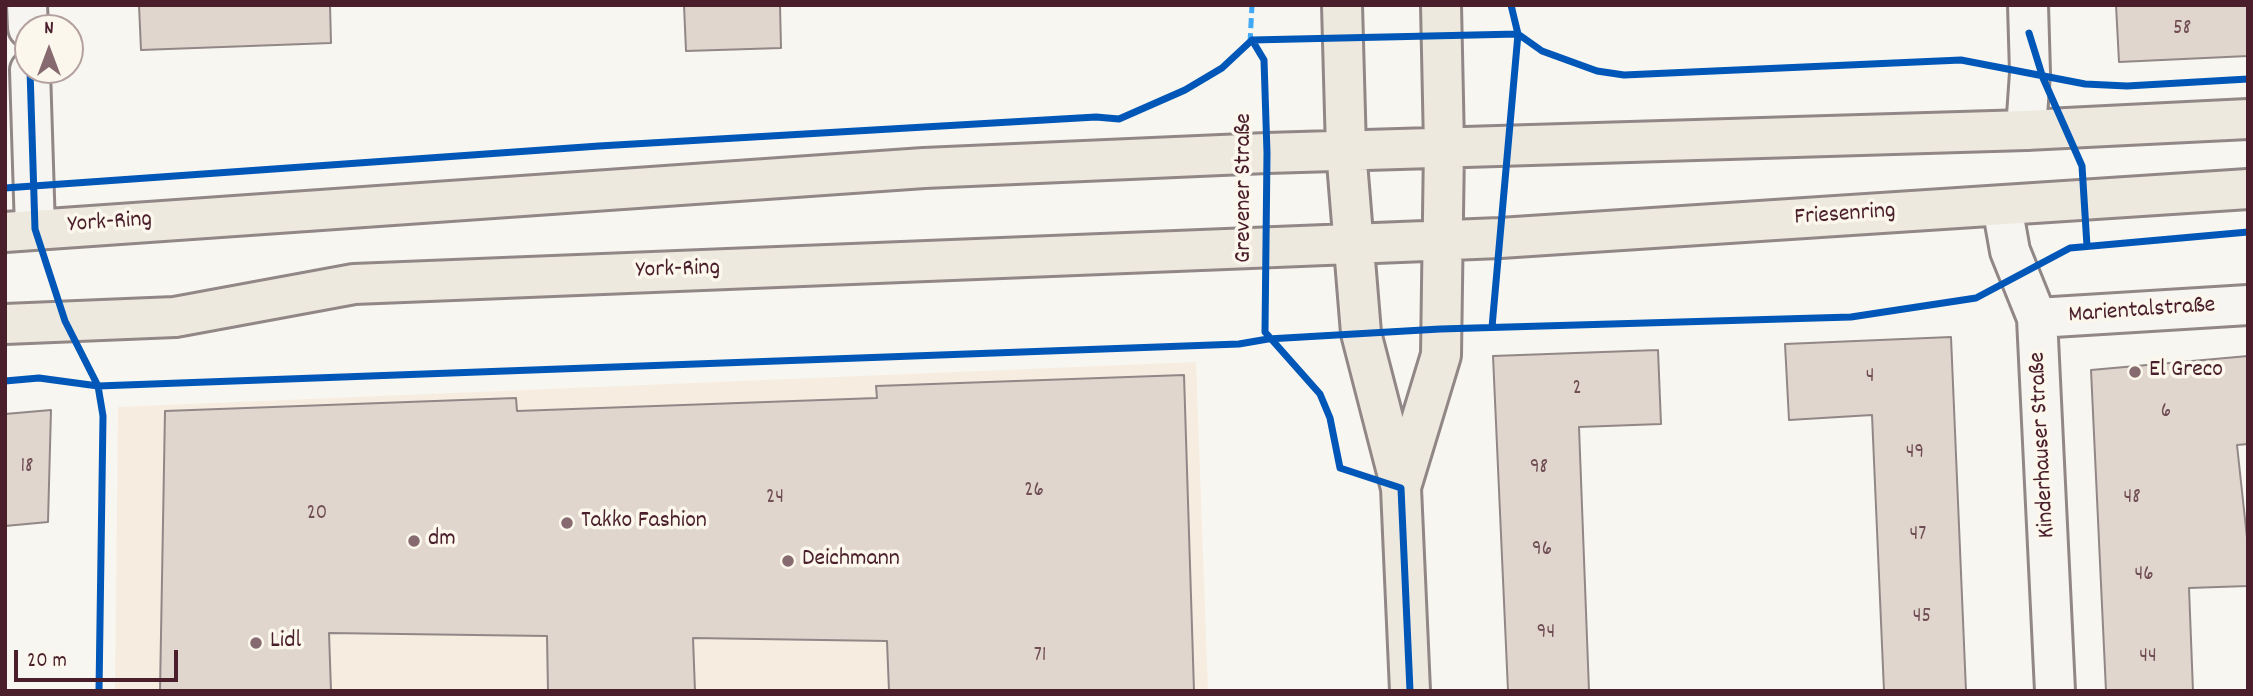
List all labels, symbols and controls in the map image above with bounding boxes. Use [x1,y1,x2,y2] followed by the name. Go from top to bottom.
[14,14,84,84] north arrow
[44,16,54,43] text: N
[2173,17,2191,43] house number: 58
[1232,113,1260,263] street label: Grevener Straße
[1794,198,1896,234] street label: Friesenring
[67,207,153,241] street label: York-Ring
[635,255,721,287] street label: York-Ring
[2068,293,2216,331] street label: Marientalstraße
[2025,351,2063,539] street label: Kinderhauser Straße
[2149,358,2223,386] place label: El Greco
[2127,364,2143,380] marker: El Greco
[1866,365,1874,391] house number: 4
[1572,377,1582,403] house number: 2
[2161,400,2171,426] house number: 6
[1906,441,1924,467] house number: 49
[20,455,34,481] house number: 18
[1530,456,1548,482] house number: 98
[1024,479,1044,505] house number: 26
[766,486,784,512] house number: 24
[2123,486,2141,512] house number: 48
[307,502,327,528] house number: 20
[581,509,707,537] place label: Takko Fashion
[559,515,575,531] marker: Takko Fashion
[1910,523,1926,549] house number: 47
[428,527,456,555] place label: dm
[406,533,422,549] marker: dm
[1532,538,1552,564] house number: 96
[802,547,900,575] place label: Deichmann
[780,553,796,569] marker: Deichmann
[2134,563,2154,589] house number: 46
[1913,605,1931,631] house number: 45
[1537,621,1555,647] house number: 94
[270,629,301,657] place label: Lidl
[248,635,264,651] marker: Lidl
[18,636,182,680] scale bar
[1034,644,1046,670] house number: 71
[2139,645,2157,671] house number: 44
[27,647,67,677] text: 20 m

